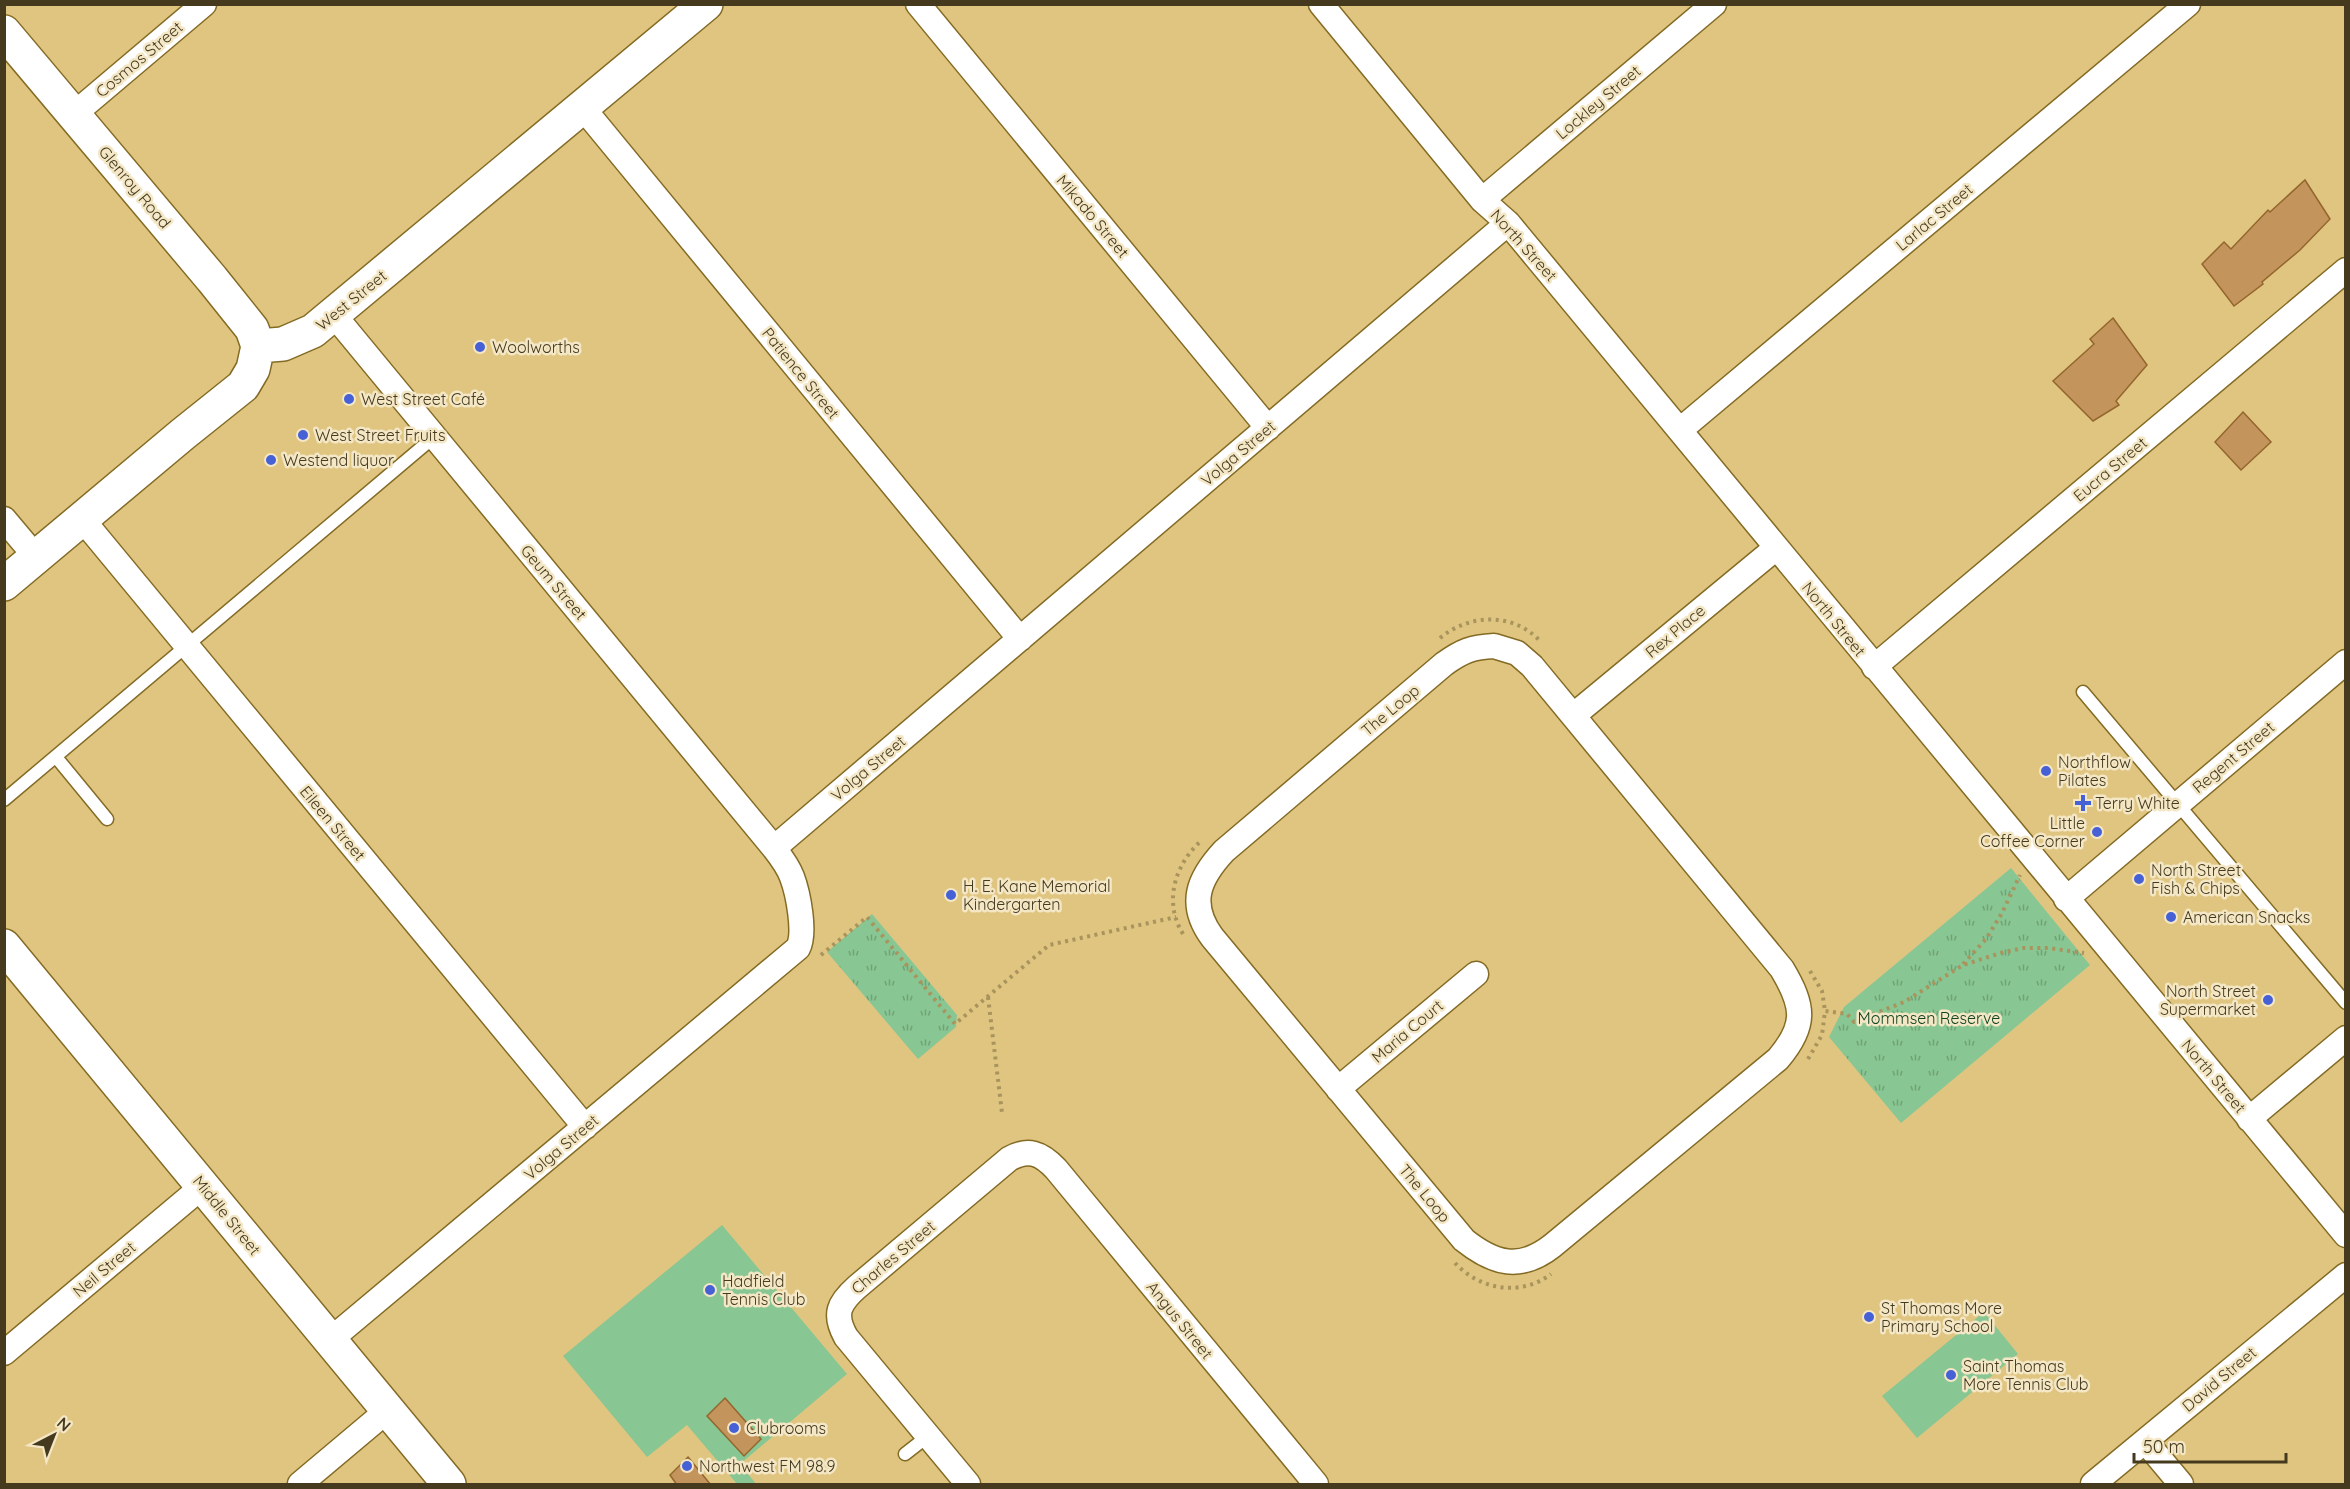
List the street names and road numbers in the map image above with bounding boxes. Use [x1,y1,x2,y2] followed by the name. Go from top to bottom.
[91,17,187,101] street label: Cosmos Street
[1552,61,1644,143] street label: Lockley Street
[95,142,175,232] street label: Glenroy Road
[1052,170,1134,262] street label: Mikado Street
[1892,179,1976,255] street label: Larlac Street
[1486,205,1562,285] street label: North Street
[312,265,390,335] street label: West Street
[758,323,844,423] street label: Patience Street
[1197,416,1279,490] street label: Volga Street
[2069,432,2151,506] street label: Eucra Street
[517,540,591,624] street label: Geum Street
[1798,578,1870,660] street label: North Street
[1641,600,1709,662] street label: Rex Place
[1357,680,1423,740] street label: The Loop
[2188,717,2278,797] street label: Regent Street
[827,731,909,805] street label: Volga Street
[296,782,370,864] street label: Eileen Street
[1367,995,1447,1067] street label: Maria Court
[2177,1035,2251,1117] street label: North Street
[520,1110,602,1184] street label: Volga Street
[1395,1160,1455,1226] street label: The Loop
[189,1171,265,1259] street label: Middle Street
[847,1216,939,1298] street label: Charles Street
[69,1237,139,1301] street label: Neil Street
[1143,1277,1217,1363] street label: Angus Street
[2178,1342,2260,1416] street label: David Street

